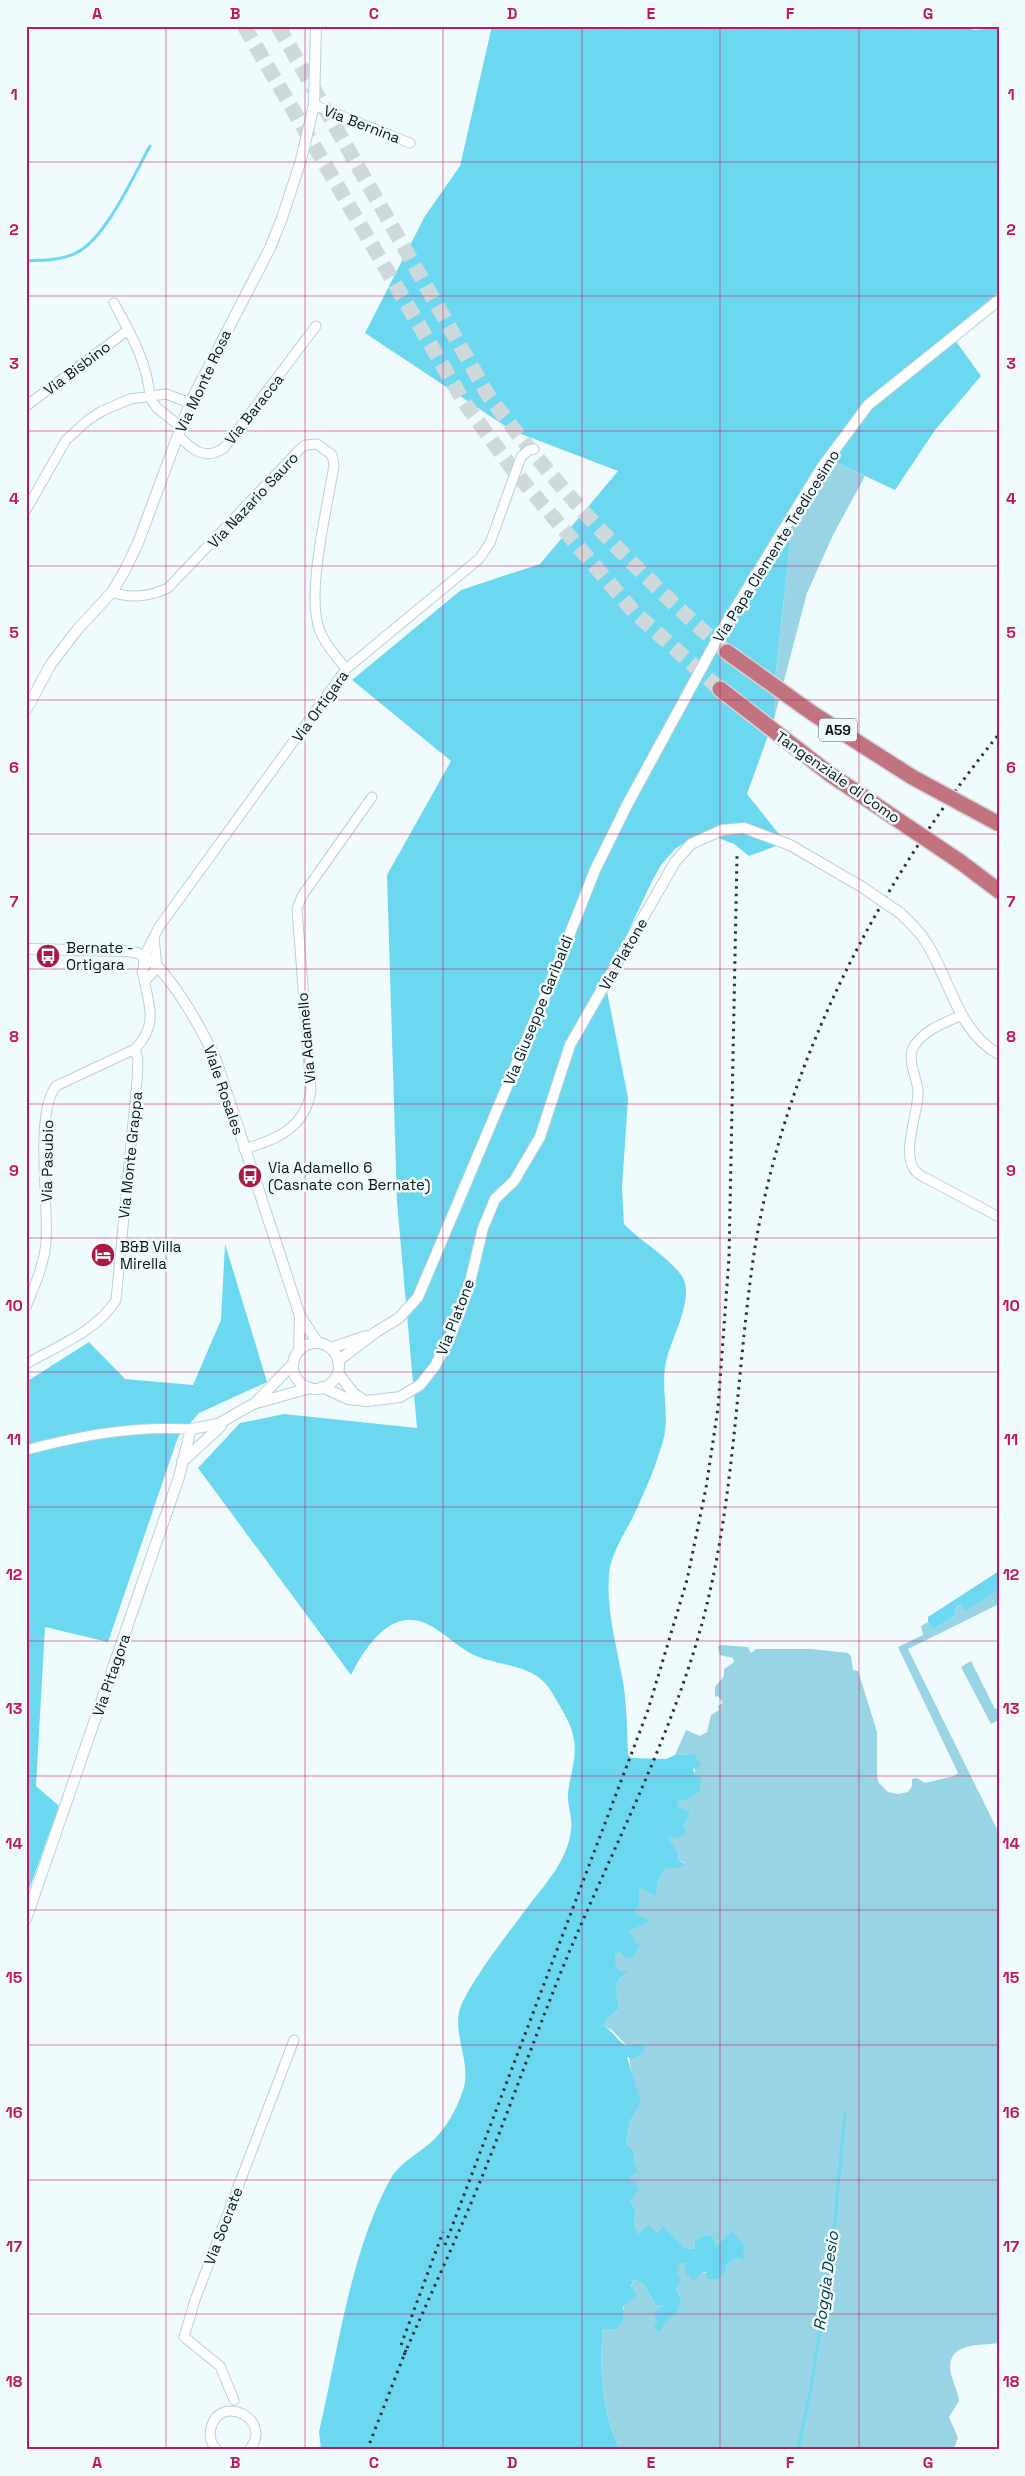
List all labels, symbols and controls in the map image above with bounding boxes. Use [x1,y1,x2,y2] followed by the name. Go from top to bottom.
[92,3,102,24] text: A
[230,3,240,24] text: B
[369,3,379,24] text: C
[507,3,517,24] text: D
[647,3,656,24] text: E
[786,3,795,24] text: F
[923,3,933,24] text: G
[10,84,18,105] text: 1
[1007,84,1015,105] text: 1
[321,101,403,147] street label: Via Bernina
[9,219,19,240] text: 2
[1006,219,1016,240] text: 2
[171,326,235,435] street label: Via Monte Rosa
[40,337,114,399] street label: Via Bisbino
[9,353,19,374] text: 3
[1006,353,1016,374] text: 3
[221,370,288,448] street label: Via Baracca
[709,446,843,646] street label: Via Papa Clemente Tredicesimo
[204,448,302,552] street label: Via Nazario Sauro
[9,488,19,509] text: 4
[1006,488,1016,509] text: 4
[9,622,19,643] text: 5
[1006,622,1016,643] text: 5
[288,666,353,746] street label: Via Ortigara
[819,718,857,742] road number: A59
[772,727,904,827] street label: Tangenziale di Como
[9,757,19,778] text: 6
[1006,757,1016,778] text: 6
[10,891,19,912] text: 7
[1007,891,1016,912] text: 7
[595,914,651,994] street label: Via Platone
[499,932,577,1088] street label: Via Giuseppe Garibaldi
[66,938,134,974] place label: Bernate - Ortigara
[35,943,61,969] bus stop icon: Bernate - Ortigara
[293,992,319,1084] street label: Via Adamello
[9,1026,19,1047] text: 8
[1006,1026,1016,1047] text: 8
[200,1043,248,1137] street label: Viale Rosales
[114,1090,146,1220] street label: Via Monte Grappa
[37,1120,57,1202] street label: Via Pasubio
[268,1158,430,1195] place label: Via Adamello 6 (Casnate con Bernate)
[9,1160,19,1181] text: 9
[1006,1160,1016,1181] text: 9
[237,1163,263,1189] bus stop icon: Via Adamello 6 (Casnate con Bernate)
[120,1237,182,1273] place label: B&B Villa Mirella
[90,1242,116,1268] hotel icon: B&B Villa Mirella
[432,1276,478,1358] street label: Via Platone
[5,1295,23,1316] text: 10
[1002,1295,1020,1316] text: 10
[7,1429,21,1450] text: 11
[1004,1429,1018,1450] text: 11
[6,1564,22,1585] text: 12
[1003,1564,1019,1585] text: 12
[88,1631,134,1719] street label: Via Pitagora
[6,1698,23,1719] text: 13
[1003,1698,1020,1719] text: 13
[5,1833,23,1854] text: 14
[1002,1833,1020,1854] text: 14
[6,1967,23,1988] text: 15
[1003,1967,1020,1988] text: 15
[5,2102,23,2123] text: 16
[1002,2102,1020,2123] text: 16
[199,2184,247,2268] street label: Via Socrate
[809,2229,844,2332] water label: Roggia Desio
[6,2236,22,2257] text: 17
[1003,2236,1019,2257] text: 17
[6,2371,23,2392] text: 18
[1003,2371,1020,2392] text: 18
[92,2452,102,2473] text: A
[230,2452,240,2473] text: B
[369,2452,379,2473] text: C
[507,2452,517,2473] text: D
[647,2452,656,2473] text: E
[786,2452,795,2473] text: F
[923,2452,933,2473] text: G

